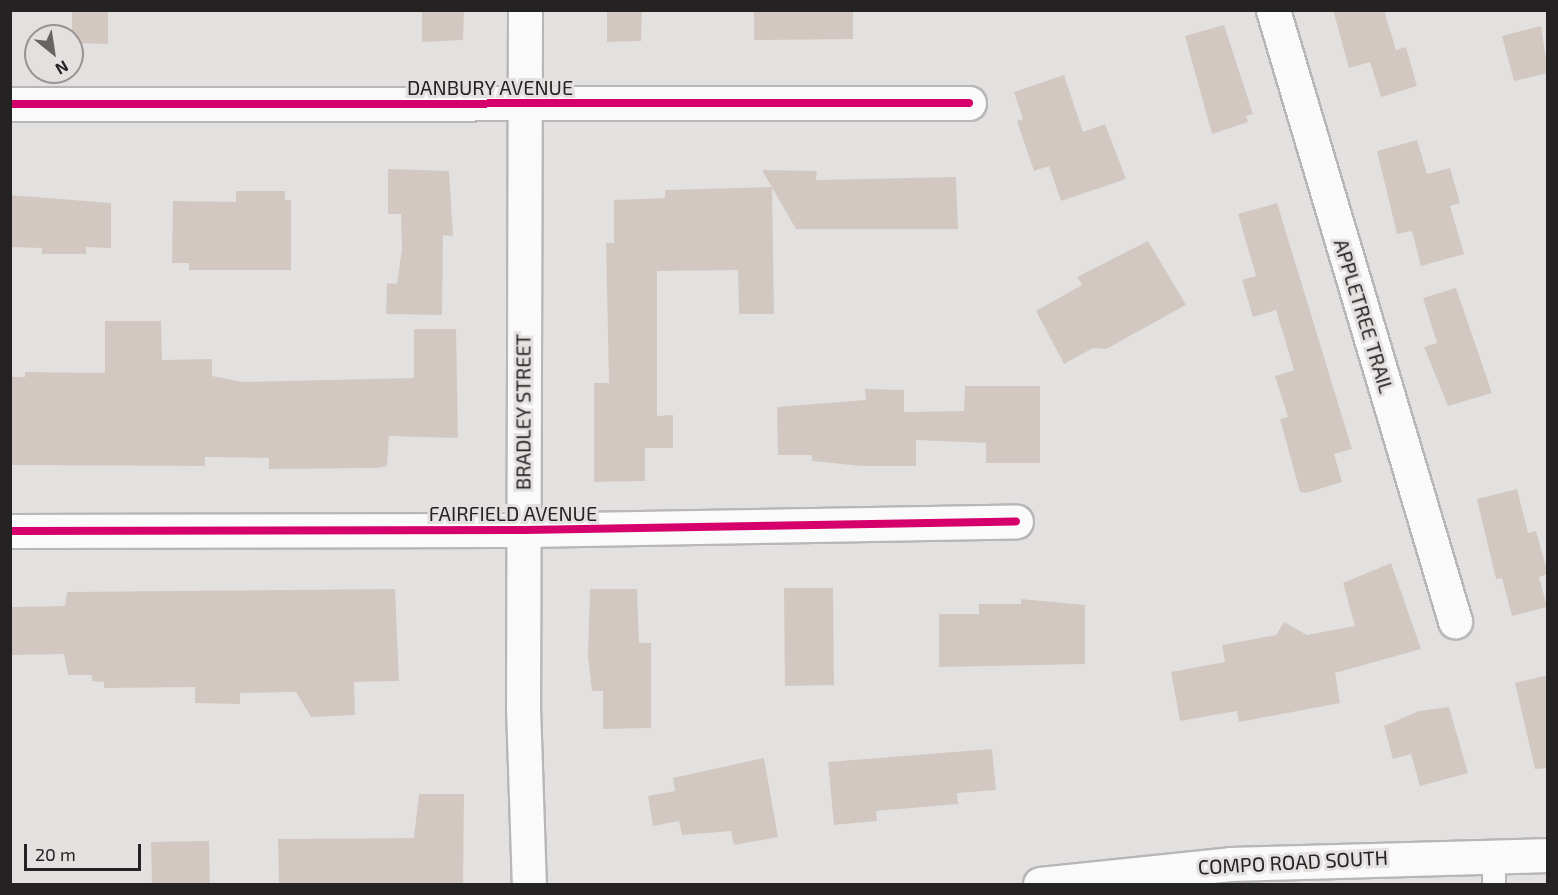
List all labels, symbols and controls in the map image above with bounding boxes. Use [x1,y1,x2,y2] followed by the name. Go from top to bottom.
[24,24,84,84] north arrow
[52,57,72,79] text: N
[406,75,574,99] street label: DANBURY AVENUE
[1329,236,1399,396] street label: APPLETREE TRAIL
[511,333,535,491] street label: BRADLEY STREET
[429,501,597,525] street label: FAIRFIELD AVENUE
[27,832,144,870] scale bar
[35,843,76,865] text: 20 m
[1197,845,1389,879] street label: COMPO ROAD SOUTH

